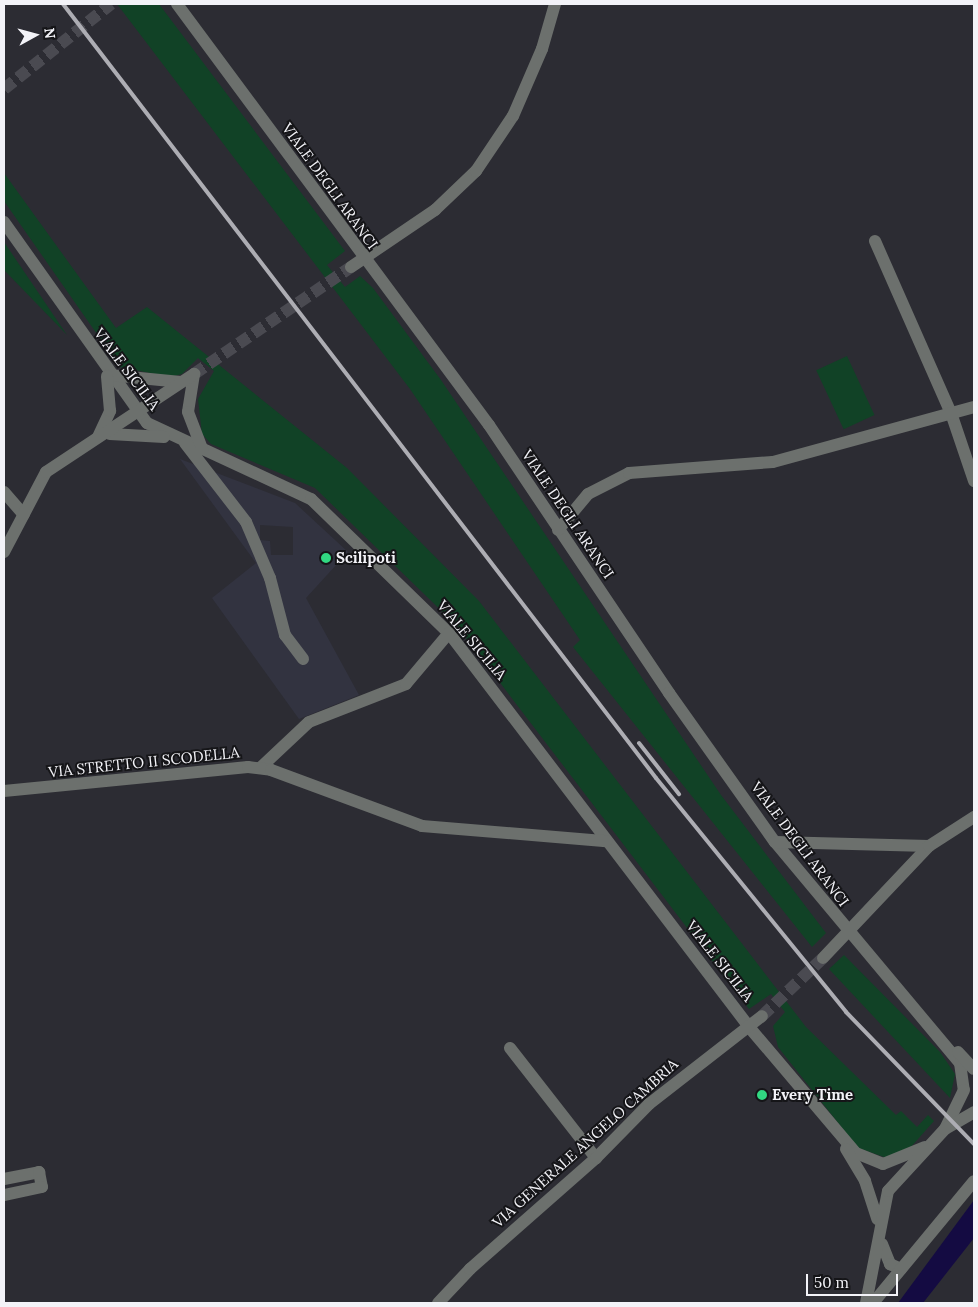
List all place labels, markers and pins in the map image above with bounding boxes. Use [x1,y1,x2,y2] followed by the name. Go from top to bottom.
[336,549,396,567] place label: Scilipoti
[320,552,332,564] marker: Scilipoti
[772,1086,853,1104] place label: Every Time
[756,1089,768,1101] marker: Every Time

